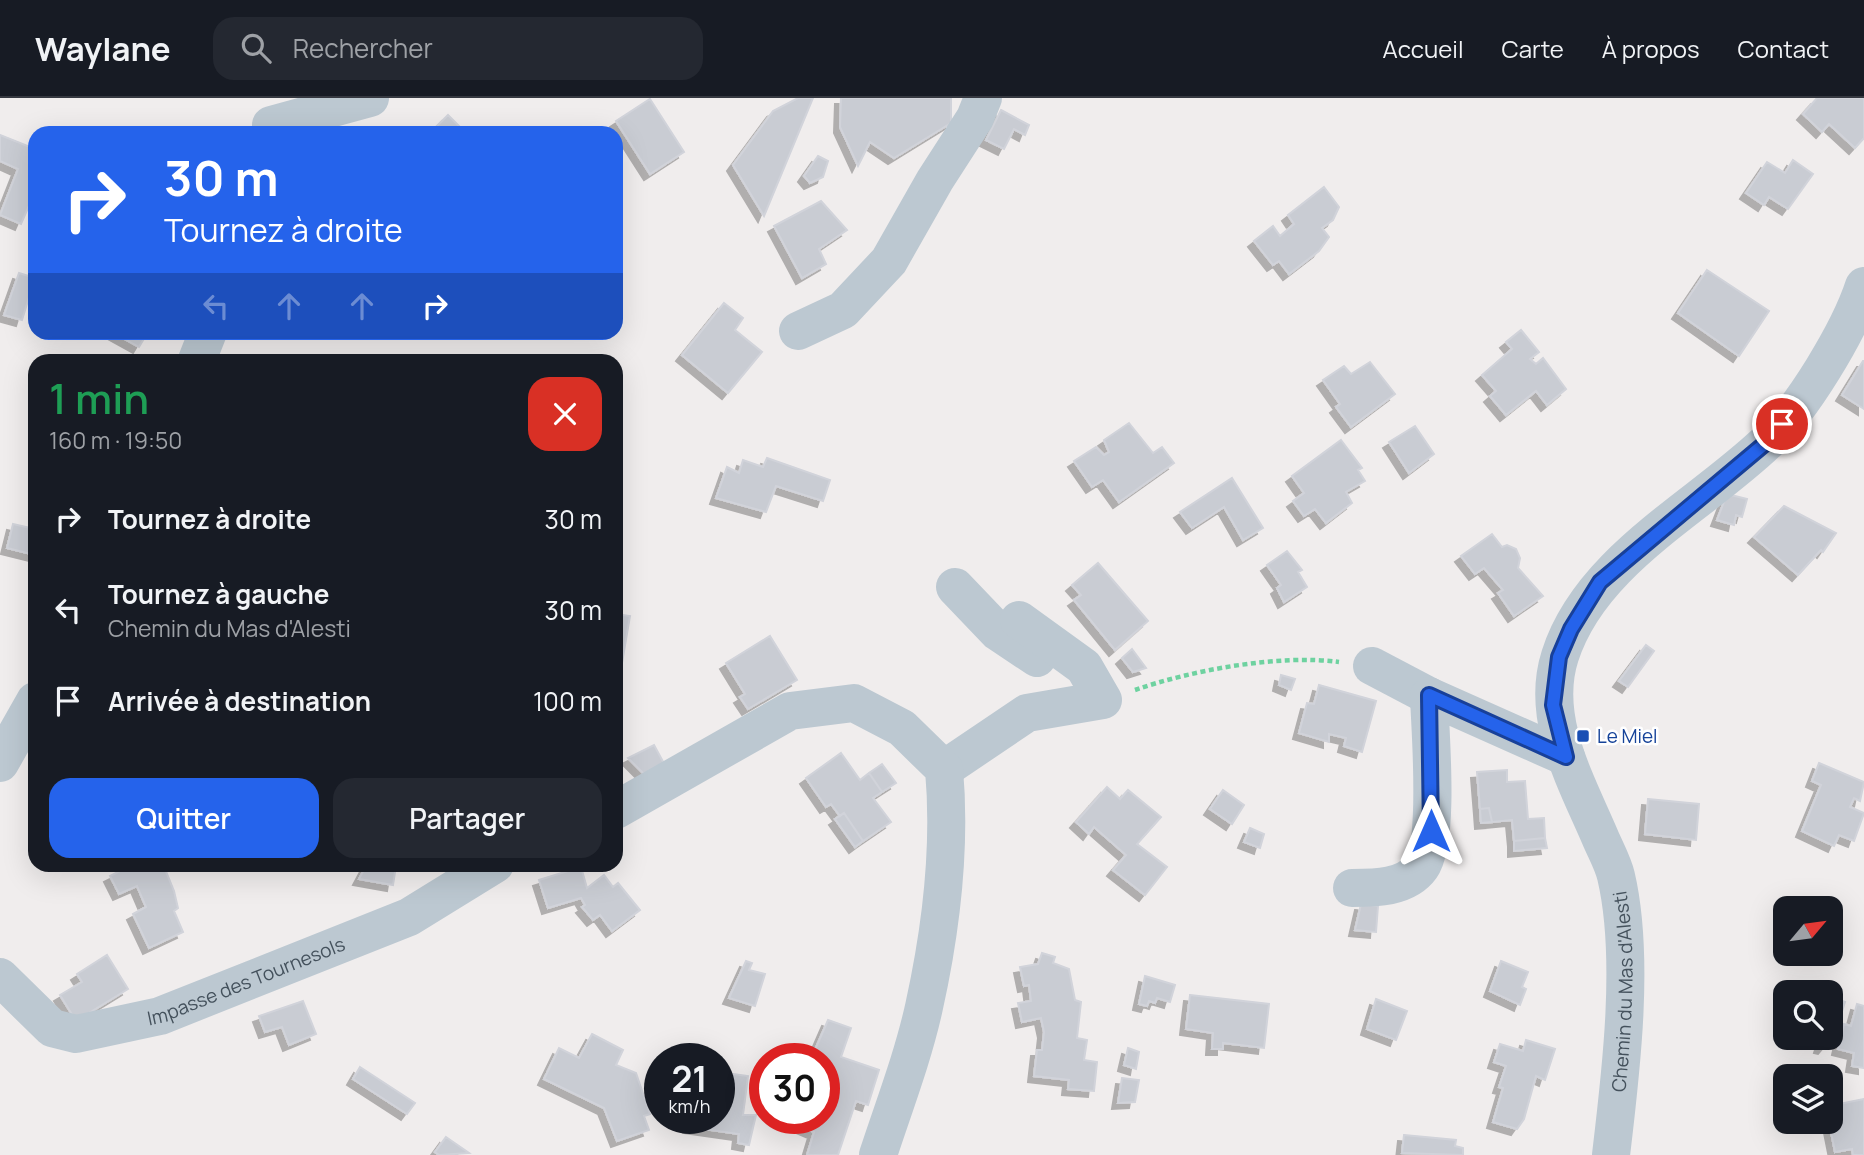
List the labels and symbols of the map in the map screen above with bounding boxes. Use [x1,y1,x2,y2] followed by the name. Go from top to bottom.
[1752,394,1812,454] pin
[1597,723,1658,749] place label: Le Miel
[1575,728,1591,744] marker: Le Miel
[1394,794,1468,868] position arrow
[1605,889,1638,1093] street label: Chemin du Mas d'Alesti
[1773,896,1843,966] north arrow
[145,931,349,1031] street label: Impasse des Tournesols
[749,1043,840,1134] speed limit sign: 30

